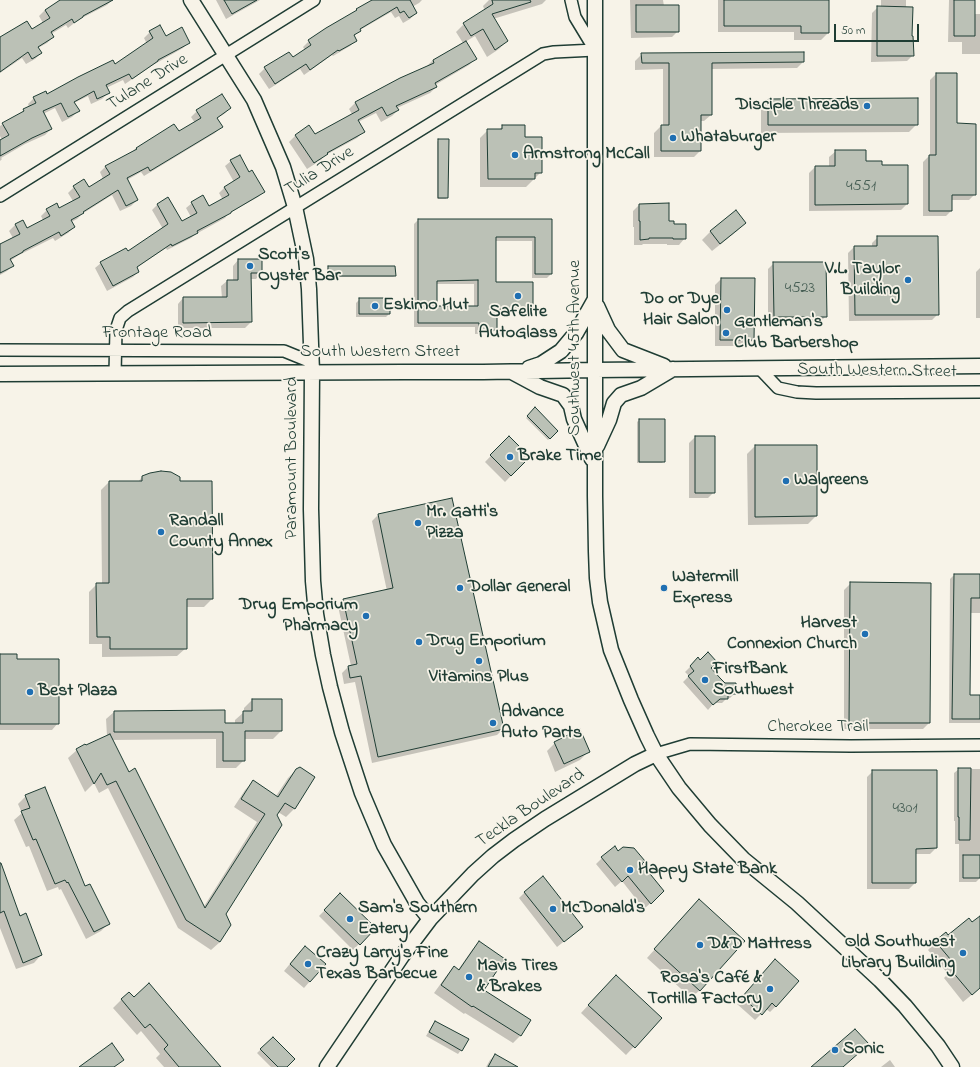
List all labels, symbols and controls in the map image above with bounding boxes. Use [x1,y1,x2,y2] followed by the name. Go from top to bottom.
[836,16,921,42] scale bar
[841,22,865,40] text: 50 m
[104,50,192,116] street label: Tulane Drive
[736,95,859,117] place label: Disciple Threads
[862,101,872,111] marker: Disciple Threads
[681,127,776,149] place label: Whataburger
[668,133,678,143] marker: Whataburger
[281,142,359,202] street label: Tulia Drive
[523,144,650,166] place label: Armstrong McCall
[510,150,520,160] marker: Armstrong McCall
[846,177,876,197] house number: 4551
[258,245,341,288] place label: Scott's Oyster Bar
[825,259,900,302] place label: V.L. Taylor Building
[565,260,587,436] street label: Southwest 45th Avenue
[245,261,255,271] marker: Scott's Oyster Bar
[903,275,913,285] marker: V.L. Taylor Building
[785,279,815,299] house number: 4523
[641,289,719,332] place label: Do or Dye Hair Salon
[513,291,523,301] marker: Safelite AutoGlass
[383,295,469,317] place label: Eskimo Hut
[370,301,380,311] marker: Eskimo Hut
[478,302,558,344] place label: Safelite AutoGlass
[722,305,732,315] marker: Do or Dye Hair Salon
[734,312,859,354] place label: Gentleman's Club Barbershop
[102,323,212,345] street label: Frontage Road
[721,328,731,338] marker: Gentleman's Club Barbershop
[300,342,460,364] street label: South Western Street
[797,360,957,384] street label: South Western Street
[282,377,304,539] street label: Paramount Boulevard
[518,446,601,468] place label: Brake Time
[505,452,515,462] marker: Brake Time
[794,470,869,492] place label: Walgreens
[781,476,791,486] marker: Walgreens
[426,502,498,544] place label: Mr. Gatti's Pizza
[169,511,273,554] place label: Randall County Annex
[413,518,423,528] marker: Mr. Gatti's Pizza
[156,527,166,537] marker: Randall County Annex
[672,567,739,610] place label: Watermill Express
[468,577,570,599] place label: Dollar General
[455,583,465,593] marker: Dollar General
[659,583,669,593] marker: Watermill Express
[239,595,358,638] place label: Drug Emporium Pharmacy
[361,611,371,621] marker: Drug Emporium Pharmacy
[727,613,857,656] place label: Harvest Connexion Church
[860,629,870,639] marker: Harvest Connexion Church
[427,631,546,653] place label: Drug Emporium
[414,637,424,647] marker: Drug Emporium
[474,656,484,666] marker: Vitamins Plus
[713,659,794,702] place label: FirstBank Southwest
[429,667,529,689] place label: Vitamins Plus
[700,675,710,685] marker: FirstBank Southwest
[38,681,117,703] place label: Best Plaza
[25,687,35,697] marker: Best Plaza
[501,702,582,744] place label: Advance Auto Parts
[767,717,869,739] street label: Cherokee Trail
[488,718,498,728] marker: Advance Auto Parts
[472,765,590,853] street label: Teckla Boulevard
[892,799,918,819] house number: 4301
[638,859,777,881] place label: Happy State Bank
[625,865,635,875] marker: Happy State Bank
[358,898,477,940] place label: Sam's Southern Eatery
[561,898,645,920] place label: McDonald's
[548,904,558,914] marker: McDonald's
[345,914,355,924] marker: Sam's Southern Eatery
[841,932,955,974] place label: Old Southwest Library Building
[708,934,812,956] place label: D&D Mattress
[695,940,705,950] marker: D&D Mattress
[316,943,448,986] place label: Crazy Larry's Fine Texas Barbecue
[958,948,968,958] marker: Old Southwest Library Building
[477,956,558,998] place label: Mavis Tires & Brakes
[303,959,313,969] marker: Crazy Larry's Fine Texas Barbecue
[648,968,762,1010] place label: Rosa's Café & Tortilla Factory
[464,972,474,982] marker: Mavis Tires & Brakes
[765,984,775,994] marker: Rosa's Café & Tortilla Factory
[843,1039,884,1061] place label: Sonic
[830,1045,840,1055] marker: Sonic

